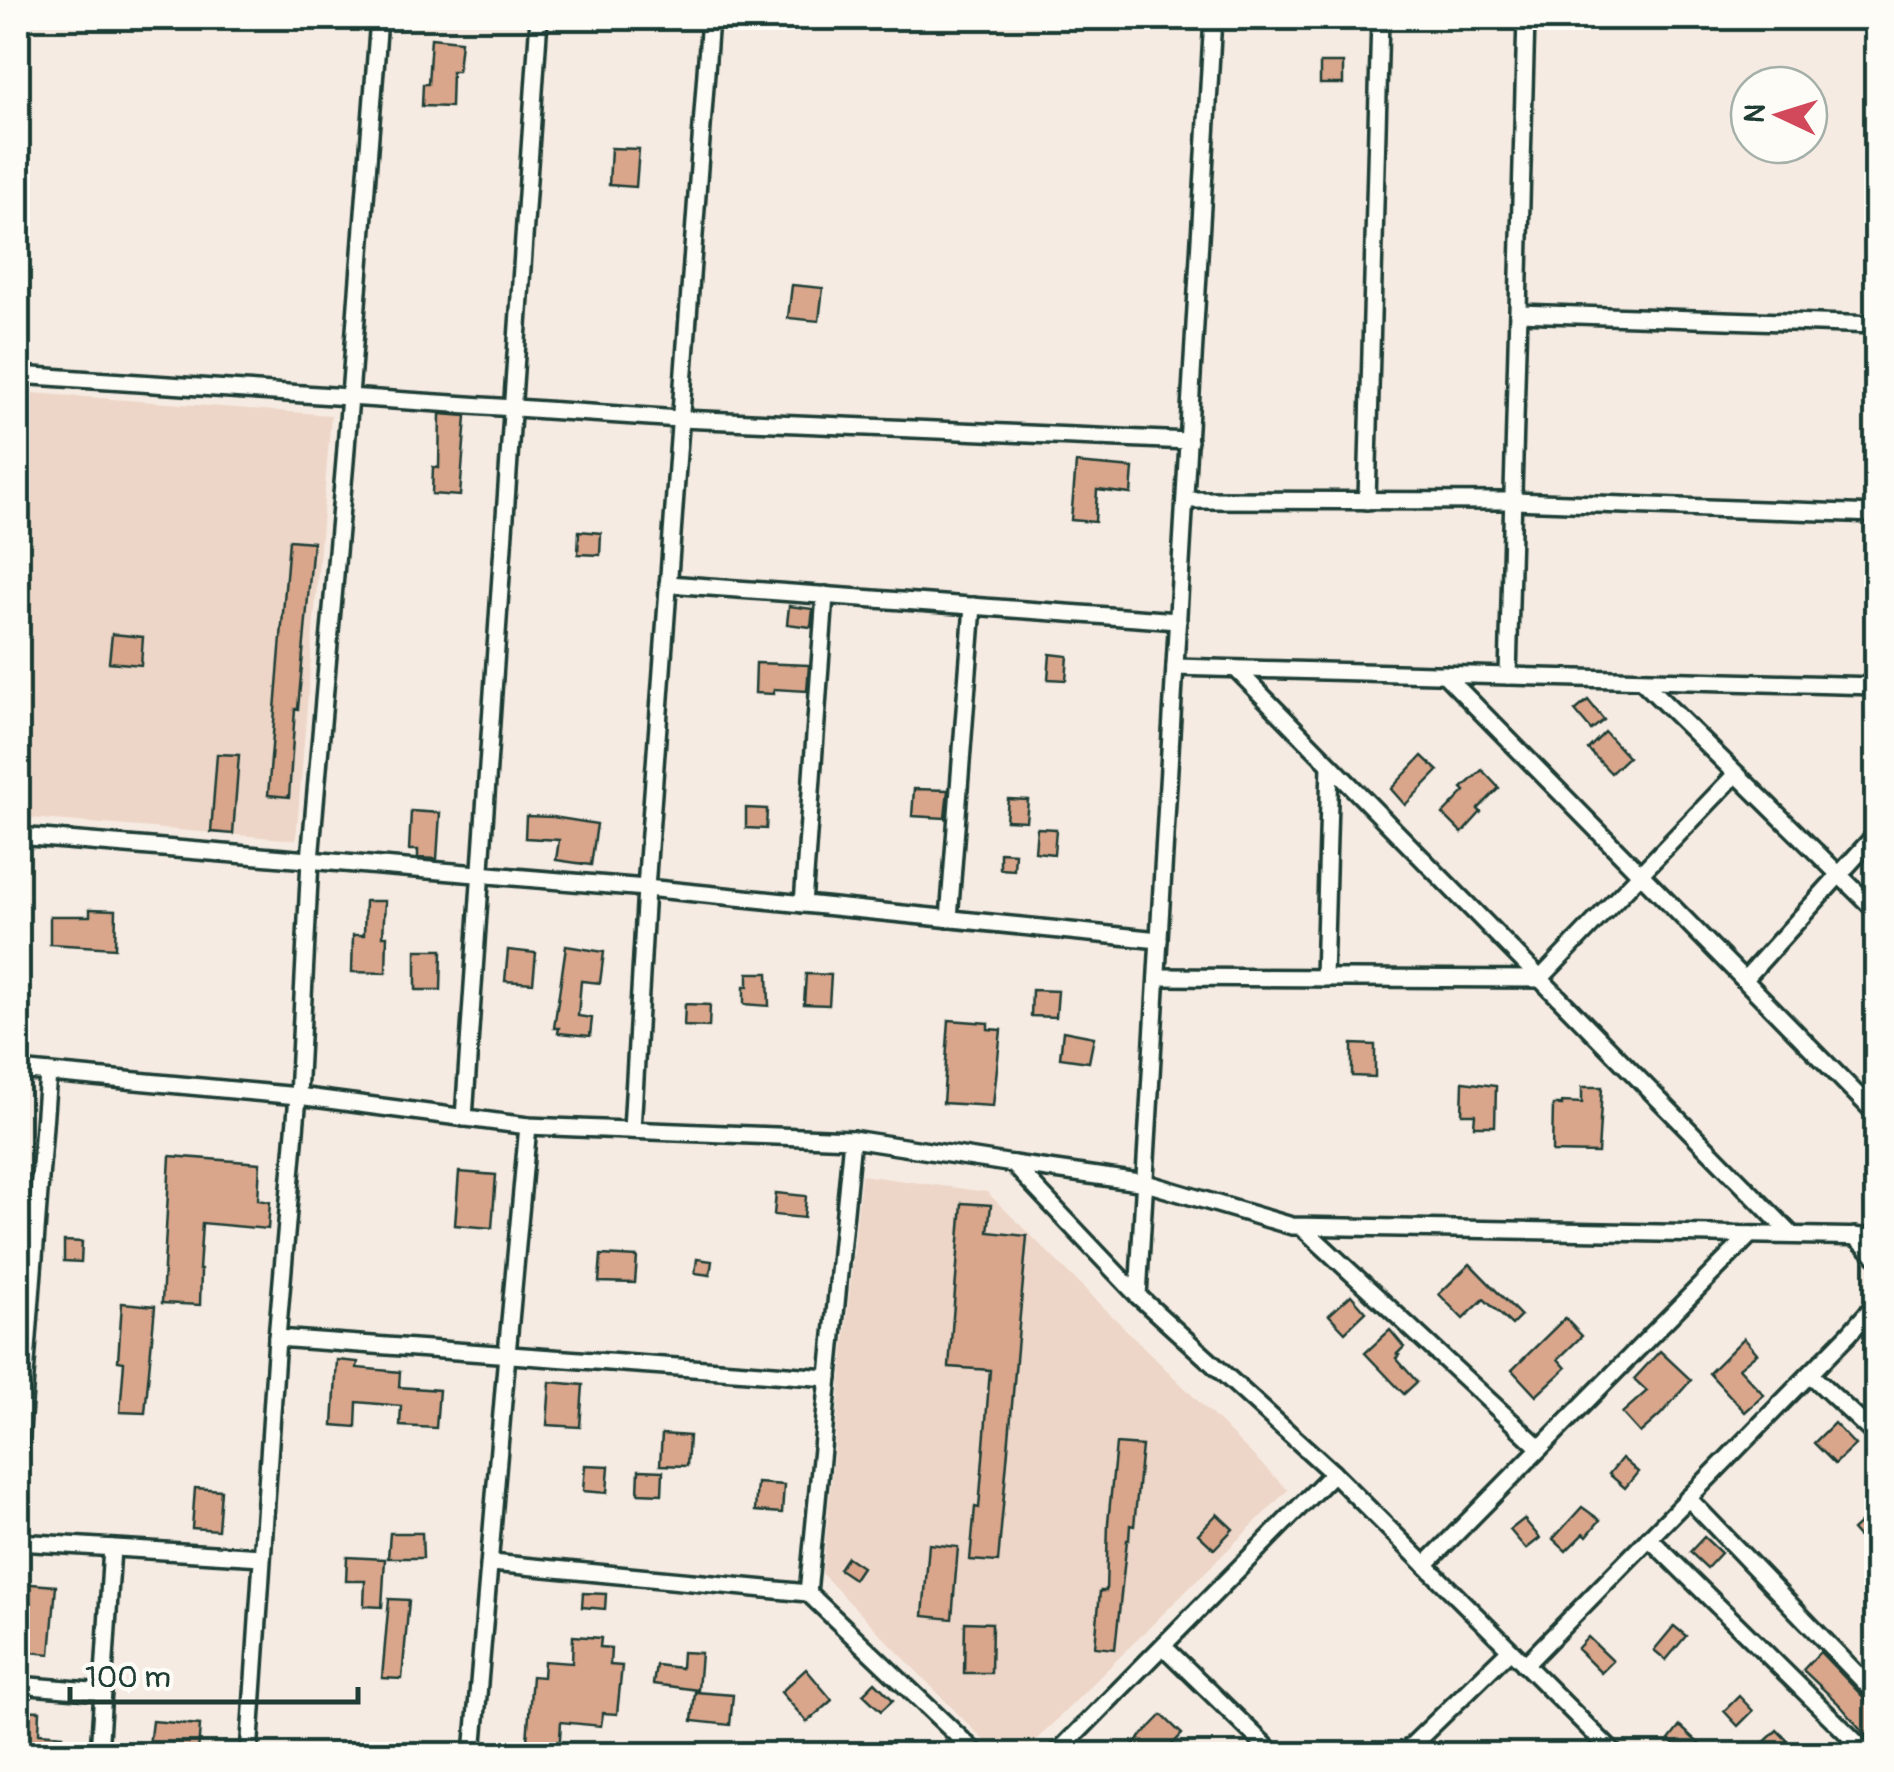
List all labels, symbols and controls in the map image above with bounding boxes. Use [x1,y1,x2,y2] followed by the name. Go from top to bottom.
[1729,65,1829,165] north arrow
[1737,103,1774,124] text: N
[70,1642,358,1704] scale bar
[85,1659,171,1696] text: 100 m

